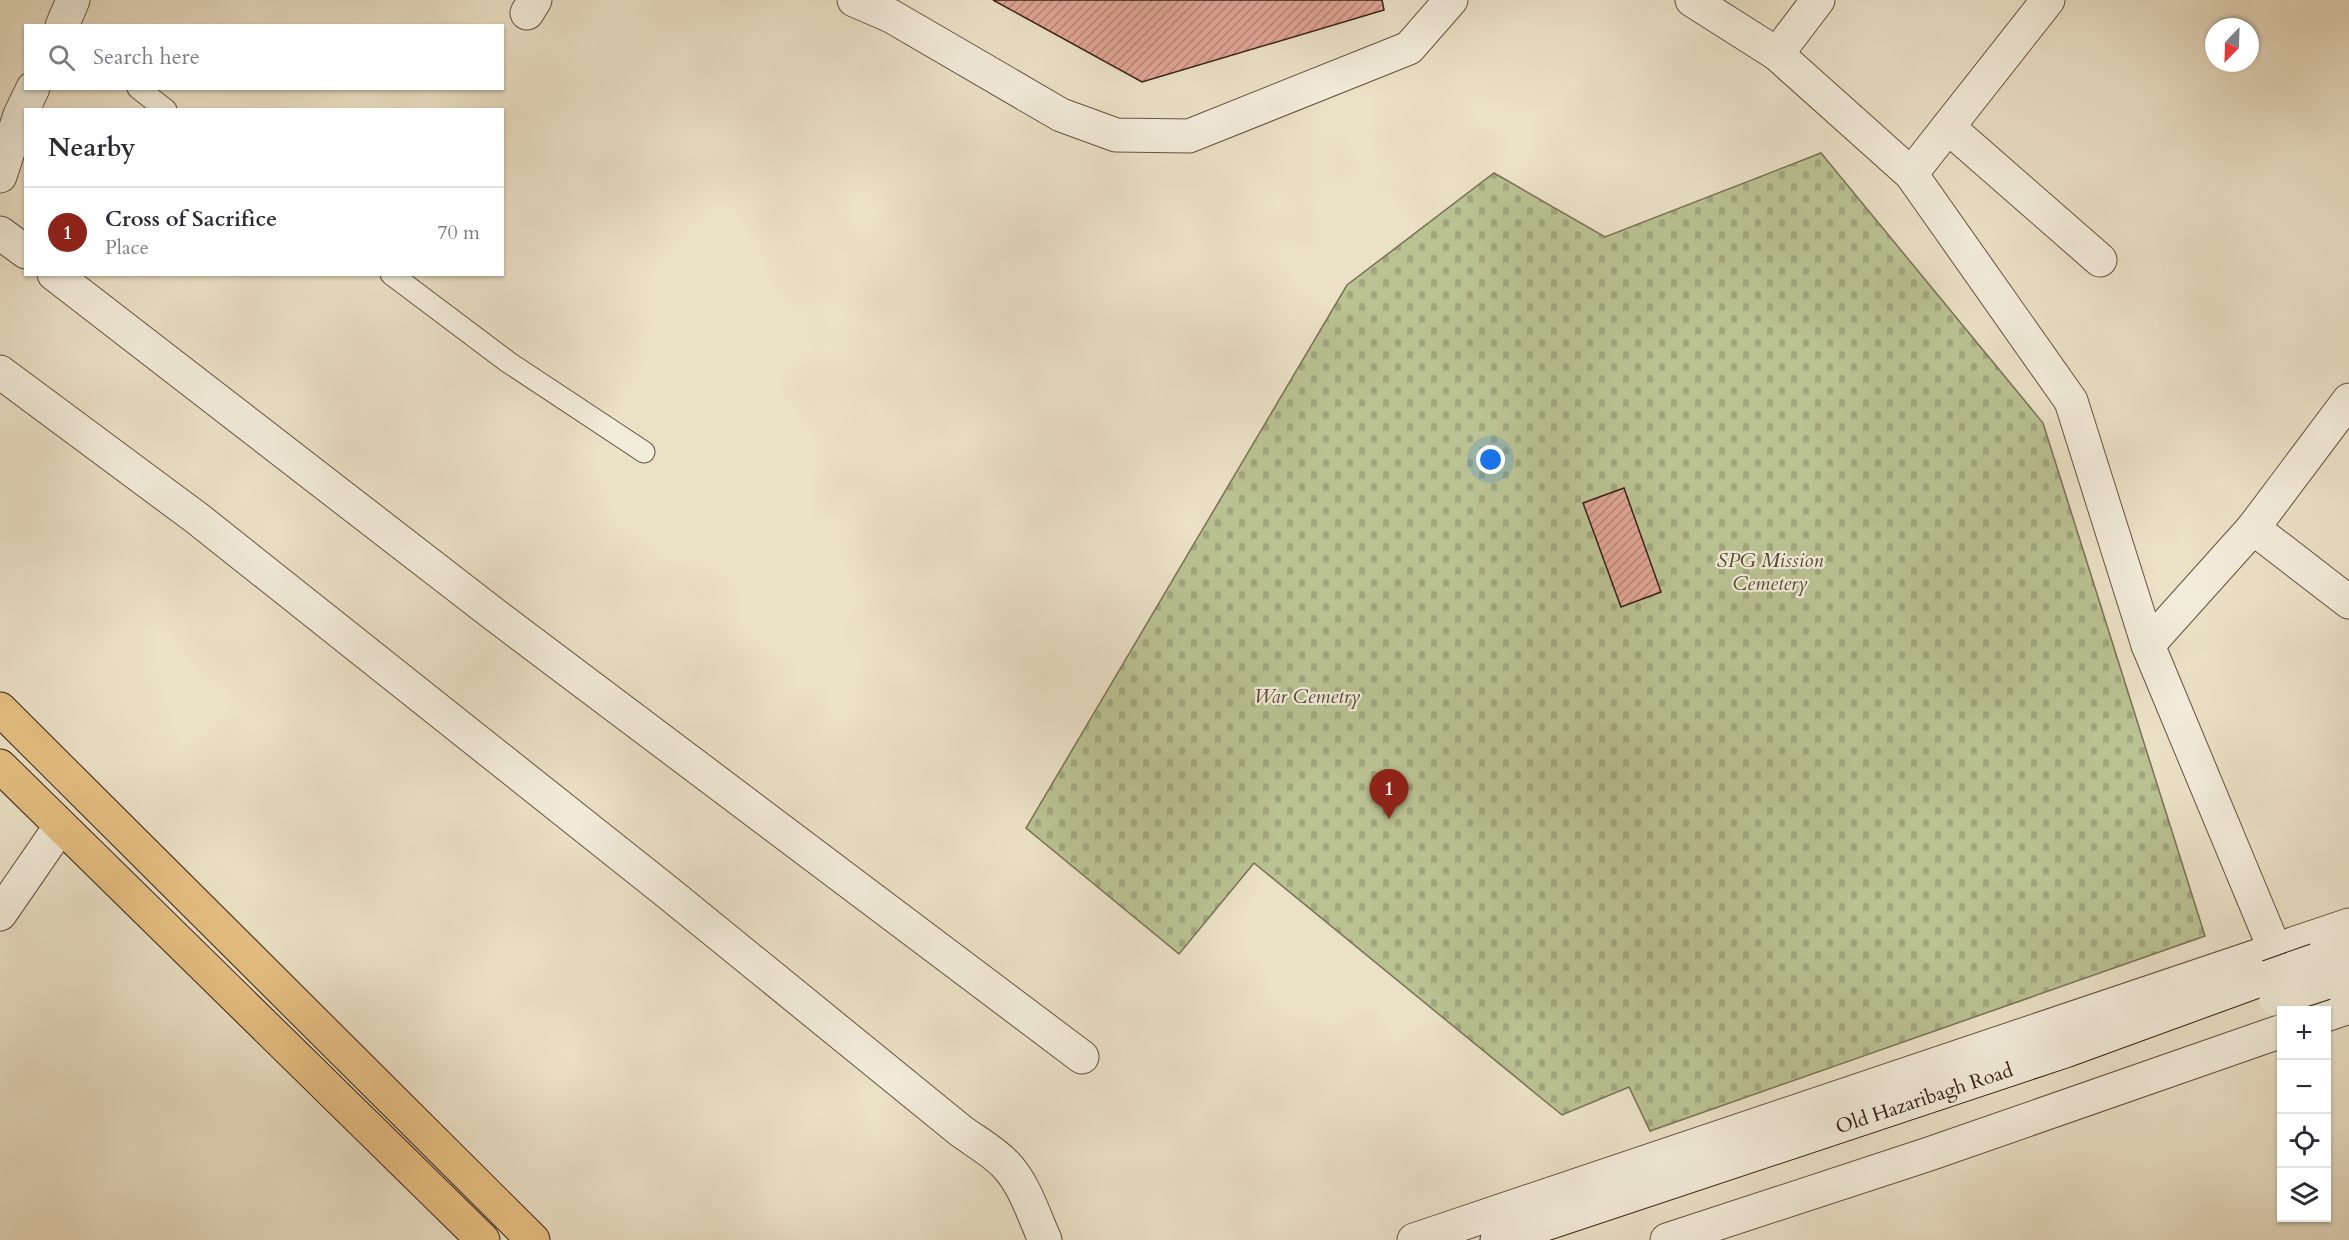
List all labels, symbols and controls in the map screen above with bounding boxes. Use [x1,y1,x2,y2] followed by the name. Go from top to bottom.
[2205,18,2259,72] north arrow
[24,24,504,90] search box
[45,41,78,74] icon: search
[93,42,200,72] text: Search here
[48,130,136,165] text: Nearby
[105,204,277,234] text: Cross of Sacrifice
[62,219,73,246] text: 1
[437,219,480,246] text: 70 m
[105,234,149,261] text: Place
[1476,445,1505,474] your location
[1717,547,1823,597] park label: SPG Mission Cemetery
[1254,683,1360,710] park label: War Cemetry
[1370,770,1408,819] pin: 1
[2277,1006,2331,1222] map controls
[2277,1006,2331,1060] button: +
[1832,1056,2017,1140] street label: Old Hazaribagh Road
[2277,1060,2331,1114] button: −
[2277,1114,2331,1168] button: locate
[2277,1168,2331,1222] button: layers

